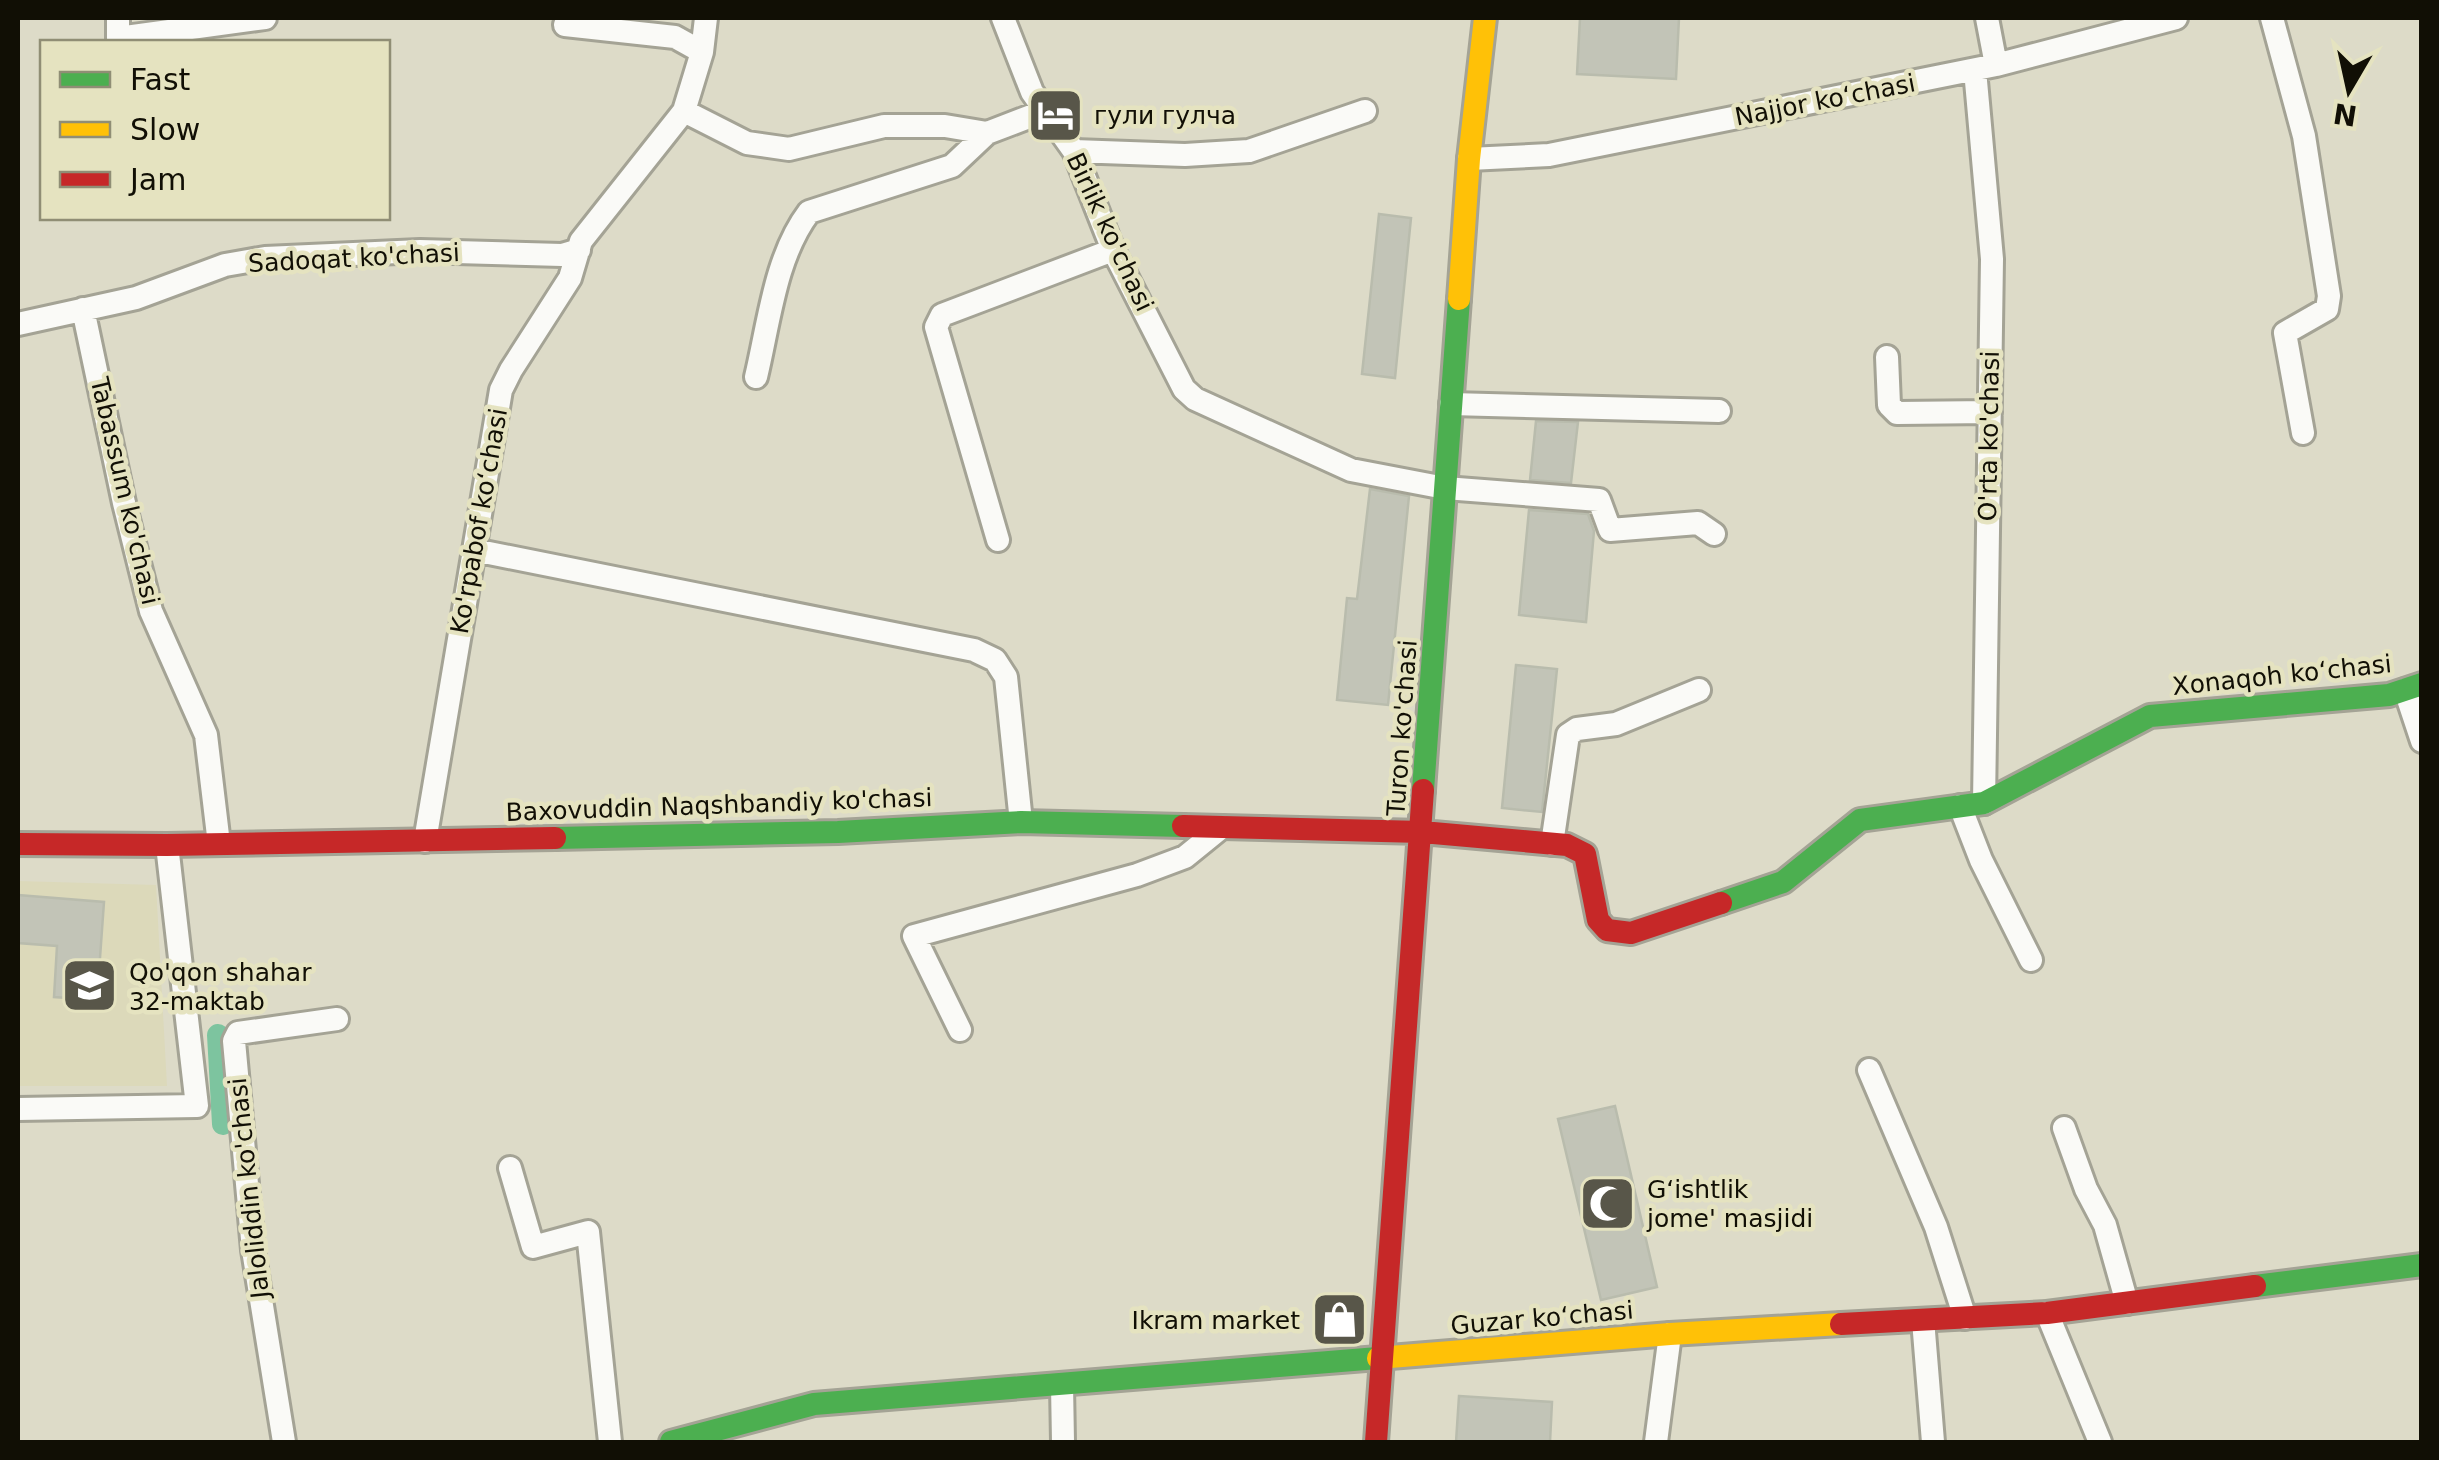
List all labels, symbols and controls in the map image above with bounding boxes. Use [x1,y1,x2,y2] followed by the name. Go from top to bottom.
[40,40,390,220] legend
[2299,40,2399,140] north arrow
[130,62,191,97] text: Fast
[1732,68,1918,132] street label: Najjor koʻchasi
[1025,85,1085,145] hotel icon: гули гулча
[2331,96,2359,132] text: N
[1094,101,1236,130] place label: гули гулча
[130,112,200,147] text: Slow
[1061,148,1159,316] street label: Birlik ko'chasi
[128,162,186,197] text: Jam
[247,238,461,278] street label: Sadoqat ko'chasi
[1973,350,2005,522] street label: O'rta ko'chasi
[84,374,165,608] street label: Tabassum ko'chasi
[445,406,513,636] street label: Ko'rpabof koʻchasi
[1381,639,1423,818] street label: Turon ko'chasi
[2171,649,2393,701] street label: Xonaqoh koʻchasi
[505,783,933,827] street label: Baxovuddin Naqshbandiy ko'chasi
[60,956,120,1016] school or university icon: Qo'qon shahar 32-maktab
[129,958,312,1016] place label: Qo'qon shahar 32-maktab
[223,1076,275,1302] street label: Jaloliddin ko'chasi
[1578,1173,1638,1233] mosque icon: Gʻishtlik jome' masjidi
[1646,1175,1813,1233] place label: Gʻishtlik jome' masjidi
[1309,1290,1369,1350] shop icon: Ikram market
[1449,1296,1635,1340] street label: Guzar koʻchasi
[1132,1306,1300,1335] place label: Ikram market

